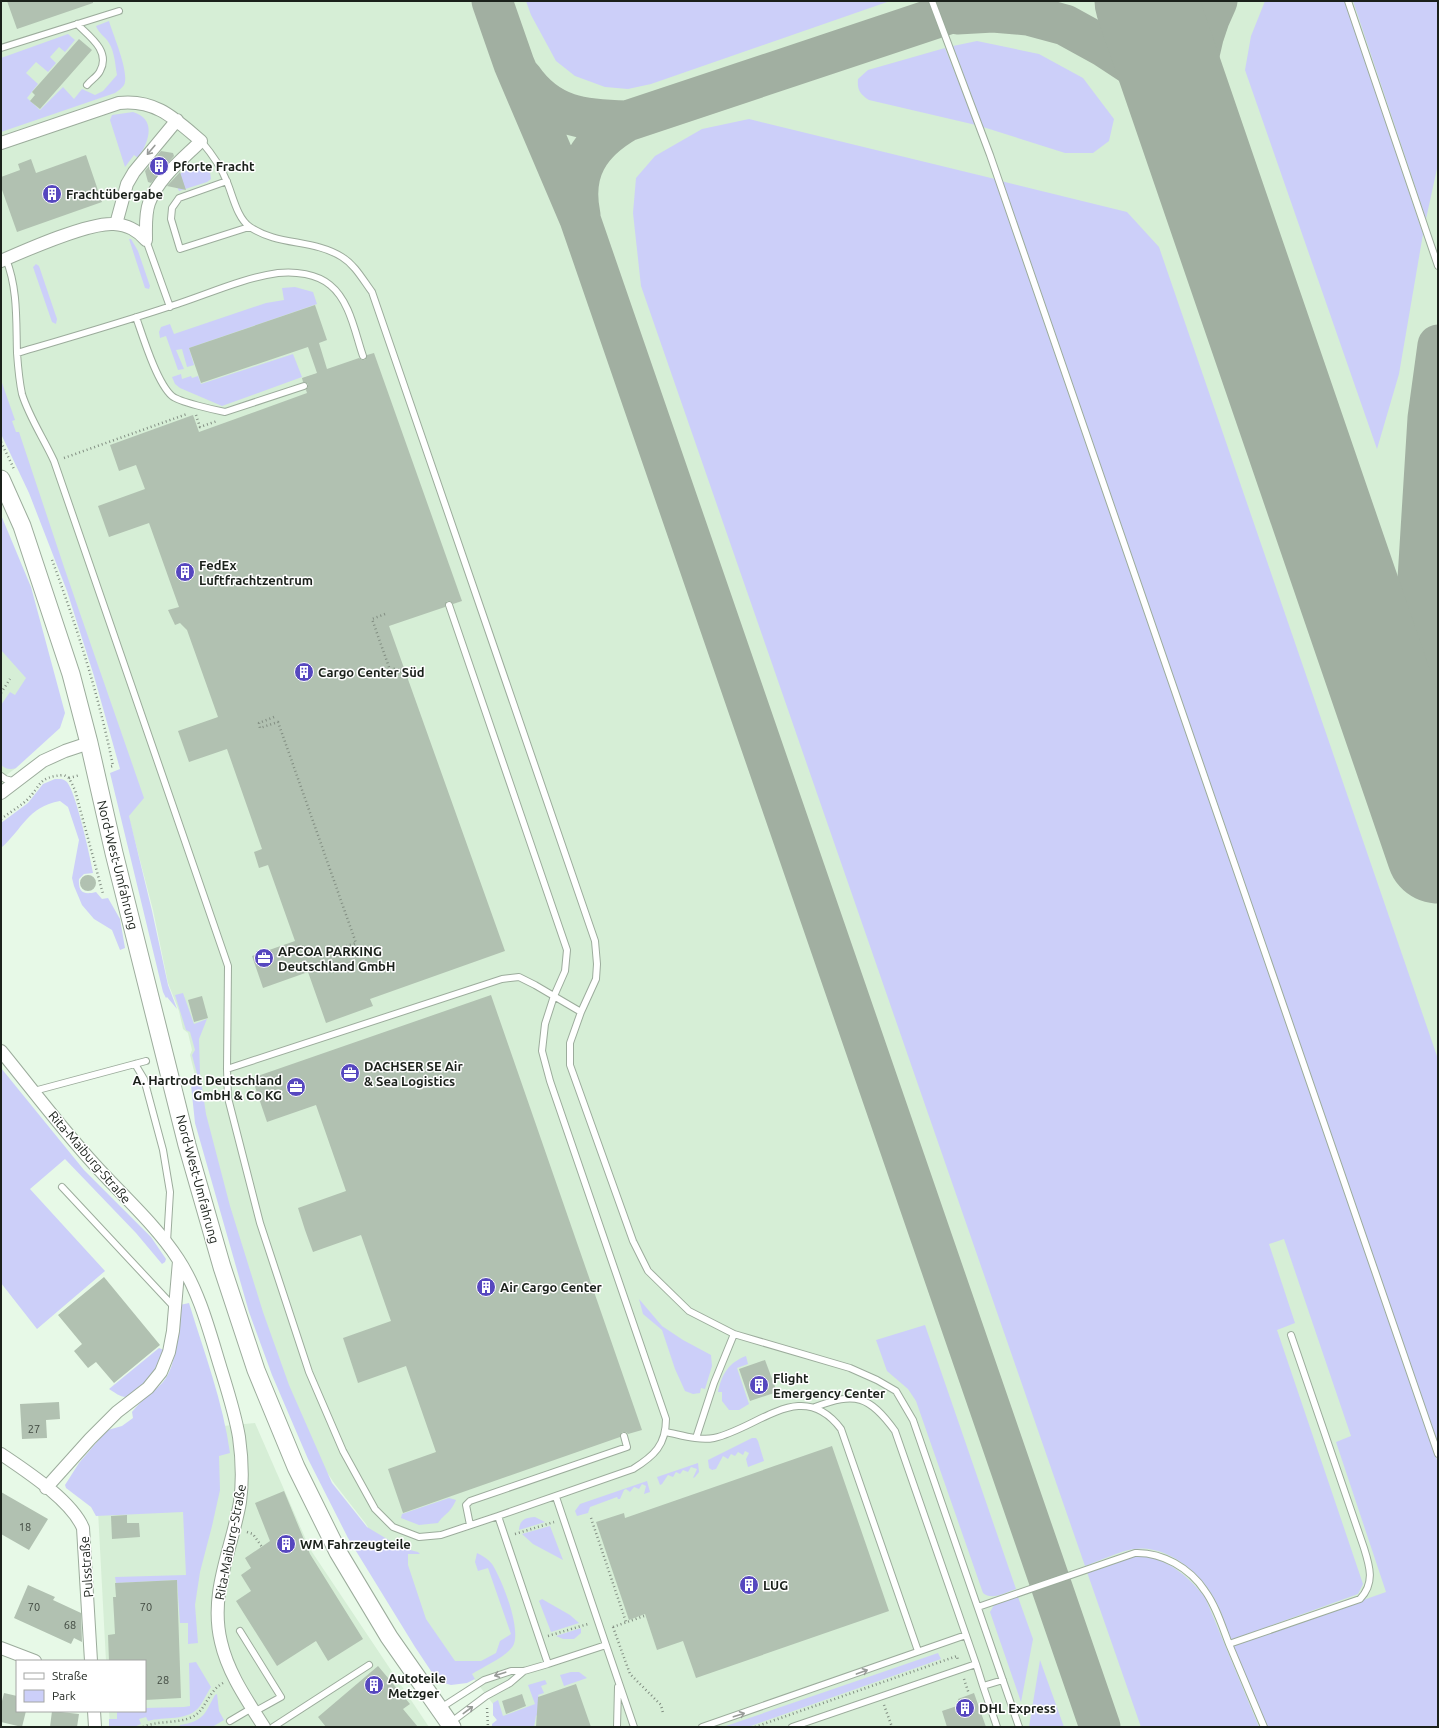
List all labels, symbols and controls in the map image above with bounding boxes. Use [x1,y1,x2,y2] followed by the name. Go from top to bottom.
[147,144,156,155] one-way arrow
[148,155,170,177] building icon: Pforte Fracht
[173,159,255,173] place label: Pforte Fracht
[41,183,63,205] building icon: Frachtübergabe
[66,187,163,201] place label: Frachtübergabe
[199,558,313,587] place label: FedEx Luftfrachtzentrum
[174,561,196,583] building icon: FedEx Luftfrachtzentrum
[293,661,315,683] building icon: Cargo Center Süd
[318,665,425,679] place label: Cargo Center Süd
[95,799,141,931] street label: Nord-West-Umfahrung
[278,944,395,973] place label: APCOA PARKING Deutschland GmbH
[253,947,275,969] office icon: APCOA PARKING Deutschland GmbH
[364,1059,463,1088] place label: DACHSER SE Air & Sea Logistics
[339,1062,361,1084] office icon: DACHSER SE Air & Sea Logistics
[132,1073,282,1102] place label: A. Hartrodt Deutschland GmbH & Co KG
[285,1076,307,1098] office icon: A. Hartrodt Deutschland GmbH & Co KG
[46,1108,134,1206] street label: Rita-Maiburg-Straße
[174,1113,222,1245] street label: Nord-West-Umfahrung
[475,1276,497,1298] building icon: Air Cargo Center
[500,1280,603,1294] place label: Air Cargo Center
[773,1371,886,1400] place label: Flight Emergency Center
[748,1374,770,1396] building icon: Flight Emergency Center
[28,1423,40,1435] house number: 27
[212,1483,248,1601] street label: Rita-Maiburg-Straße
[19,1521,31,1533] house number: 18
[275,1533,297,1555] building icon: WM Fahrzeugteile
[77,1536,95,1598] street label: Pulsstraße
[300,1537,411,1551] place label: WM Fahrzeugteile
[738,1574,760,1596] building icon: LUG
[763,1578,788,1592] place label: LUG
[28,1601,40,1613] house number: 70
[140,1601,152,1613] house number: 70
[64,1619,76,1631] house number: 68
[16,1660,146,1712] legend
[856,1667,868,1675] one-way arrow
[52,1669,88,1682] text: Straße
[388,1671,446,1700] place label: Autoteile Metzger
[494,1671,506,1679] one-way arrow
[157,1674,169,1686] house number: 28
[363,1674,385,1696] building icon: Autoteile Metzger
[52,1689,76,1702] text: Park
[954,1697,976,1719] building icon: DHL Express
[979,1701,1056,1715] place label: DHL Express
[462,1706,473,1714] one-way arrow
[733,1710,745,1718] one-way arrow

